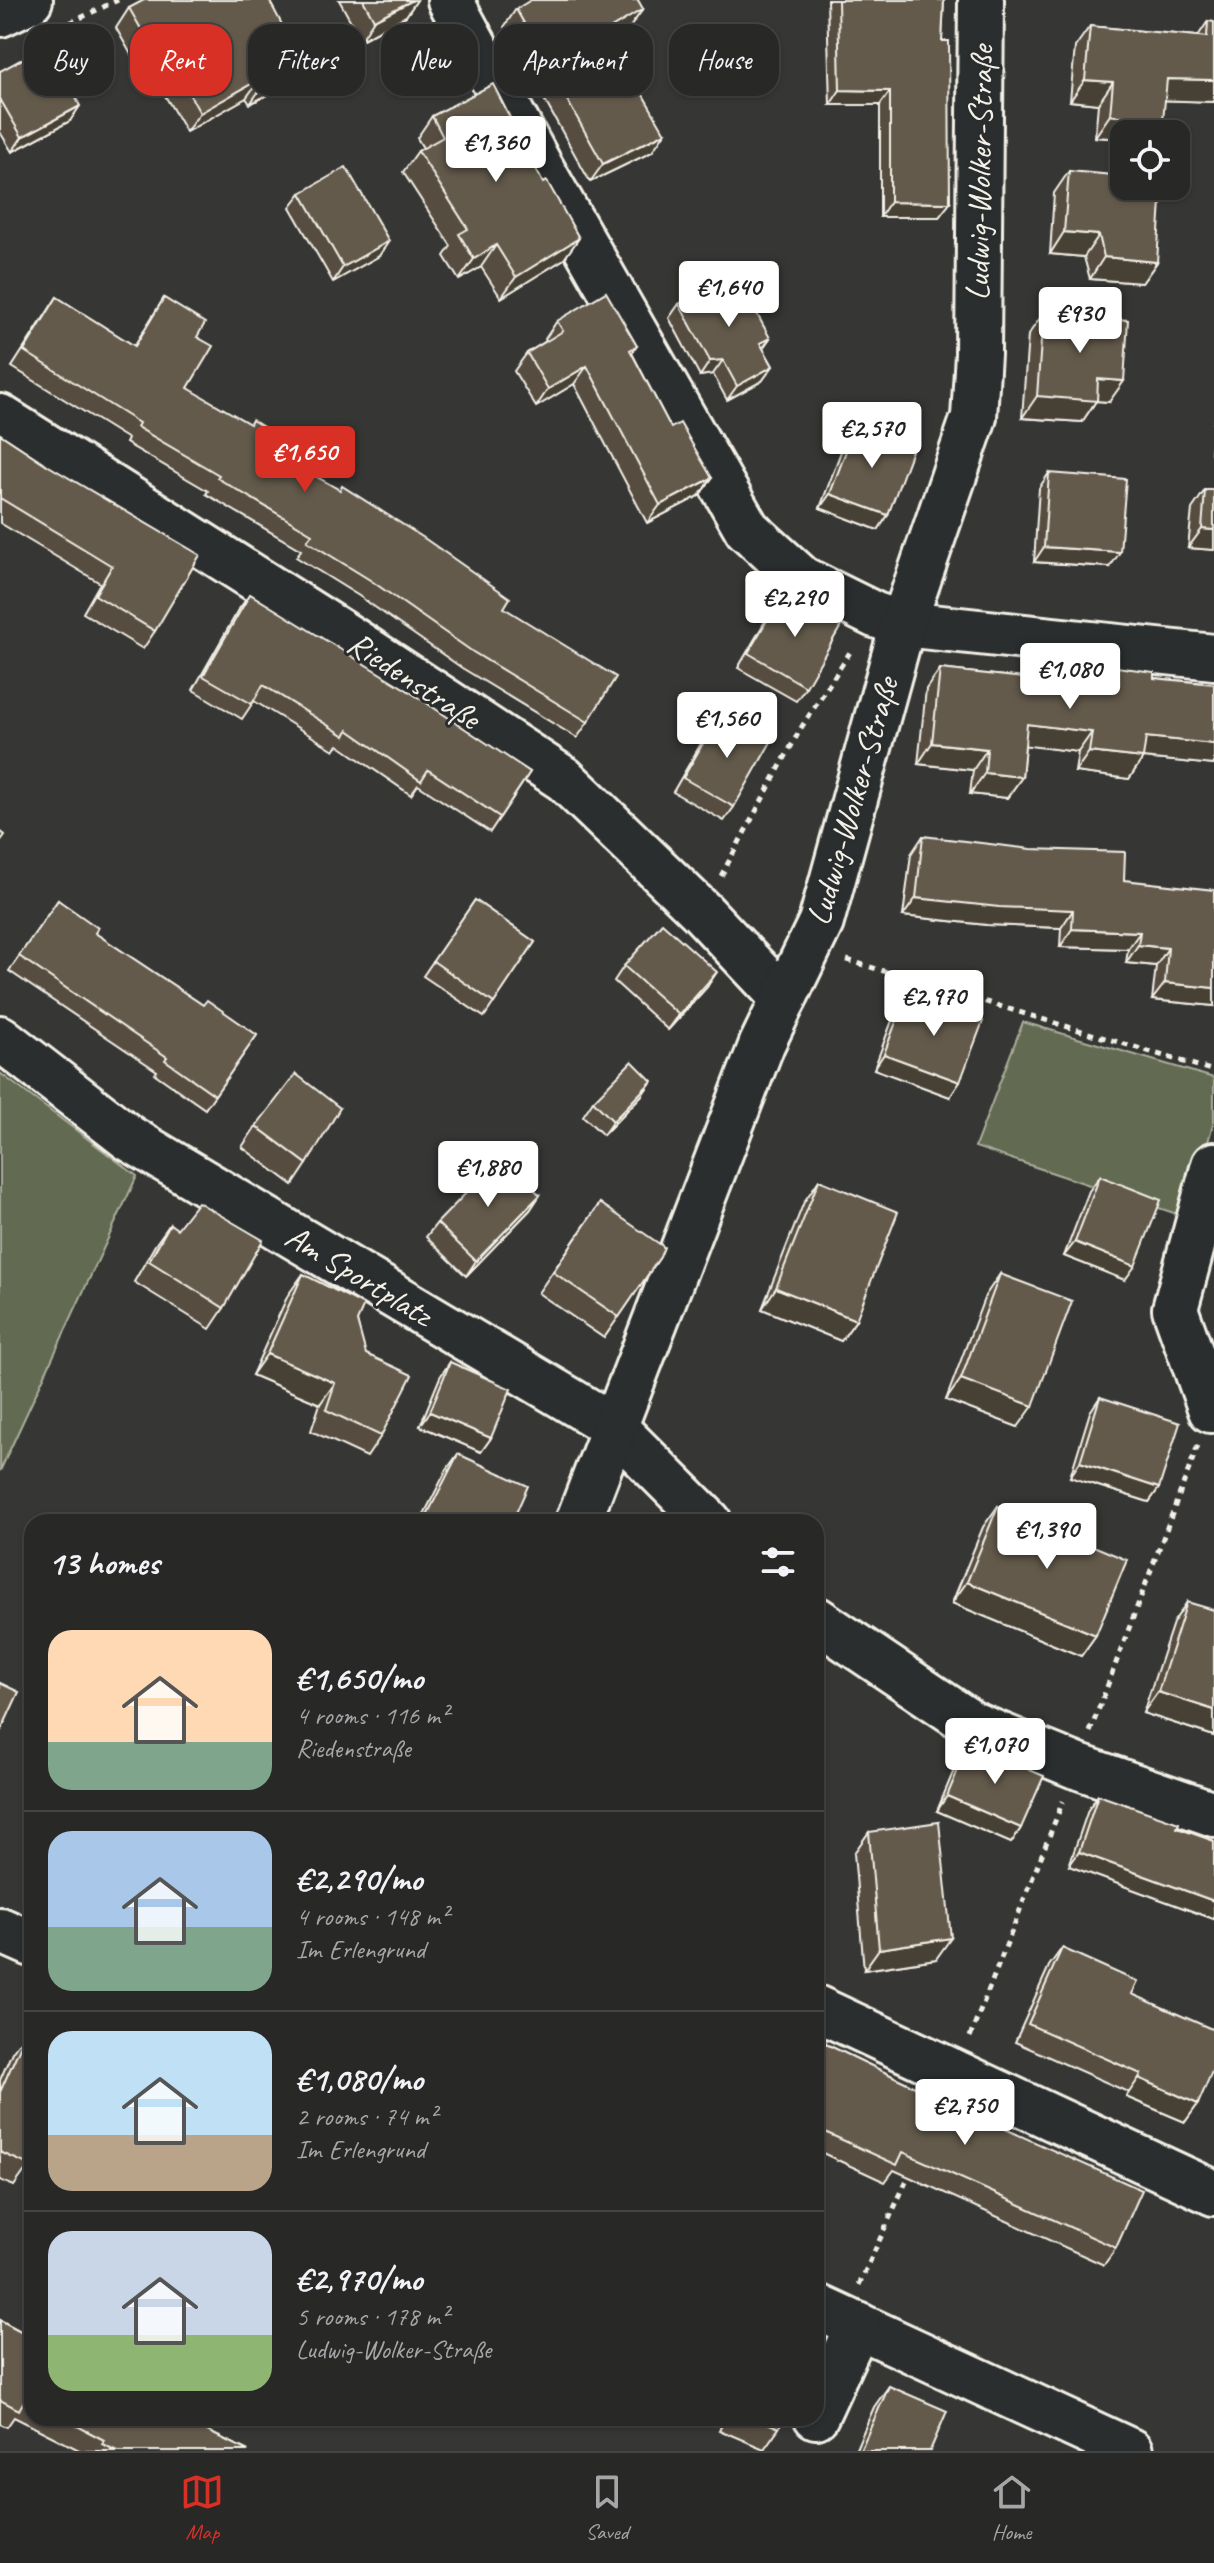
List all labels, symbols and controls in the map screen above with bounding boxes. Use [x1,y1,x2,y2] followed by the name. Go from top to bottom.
[24,24,114,96] chip: Buy
[130,24,232,96] chip: Rent
[248,24,365,96] chip: Filters
[381,24,478,96] chip: New
[494,24,653,96] chip: Apartment
[669,24,779,96] chip: House
[955,42,1003,301] street label: Ludwig-Wolker-Straße
[431,116,561,184] pin: €1,360
[1110,120,1190,200] map controls
[1110,120,1190,200] button: locate
[464,125,528,158] text: €1,360
[664,261,794,329] pin: €1,640
[697,270,761,303] text: €1,640
[1033,287,1127,355] pin: €930
[1057,296,1103,329] text: €930
[807,402,937,470] pin: €2,570
[840,411,904,444] text: €2,570
[240,426,370,494] pin: €1,650
[273,435,337,468] text: €1,650
[730,571,860,639] pin: €2,290
[763,580,827,613] text: €2,290
[339,621,491,740] street label: Riedenstraße
[1005,643,1135,711] pin: €1,080
[1038,652,1102,685] text: €1,080
[796,670,909,930] street label: Ludwig-Wolker-Straße
[662,692,792,760] pin: €1,560
[695,701,759,734] text: €1,560
[869,970,999,1038] pin: €2,970
[902,979,966,1012] text: €2,970
[423,1141,553,1209] pin: €1,880
[456,1150,520,1183] text: €1,880
[278,1214,443,1337] street label: Am Sportplatz
[982,1503,1112,1571] pin: €1,390
[1015,1512,1079,1545] text: €1,390
[756,1540,800,1584] icon: filters
[48,1541,159,1584] text: 13 homes
[296,1656,423,1699] text: €1,650/mo
[112,1662,208,1758] icon: home
[296,1699,448,1732] text: 4 rooms · 116 m²
[930,1718,1060,1786] pin: €1,070
[963,1727,1027,1760] text: €1,070
[296,1732,411,1765] text: Riedenstraße
[296,1857,422,1900] text: €2,290/mo
[112,1863,208,1959] icon: home
[296,1900,448,1933] text: 4 rooms · 148 m²
[296,1933,425,1966] text: Im Erlengrund
[296,2057,423,2100] text: €1,080/mo
[112,2063,208,2159] icon: home
[900,2079,1030,2147] pin: €2,750
[933,2088,997,2121] text: €2,750
[296,2100,437,2133] text: 2 rooms · 74 m²
[296,2133,425,2166] text: Im Erlengrund
[296,2257,422,2300] text: €2,970/mo
[112,2263,208,2359] icon: home
[296,2300,448,2333] text: 5 rooms · 178 m²
[296,2333,491,2366] text: Ludwig-Wolker-Straße
[180,2470,224,2546] tab: Map
[585,2470,629,2546] tab: Saved
[990,2470,1034,2546] tab: Home

